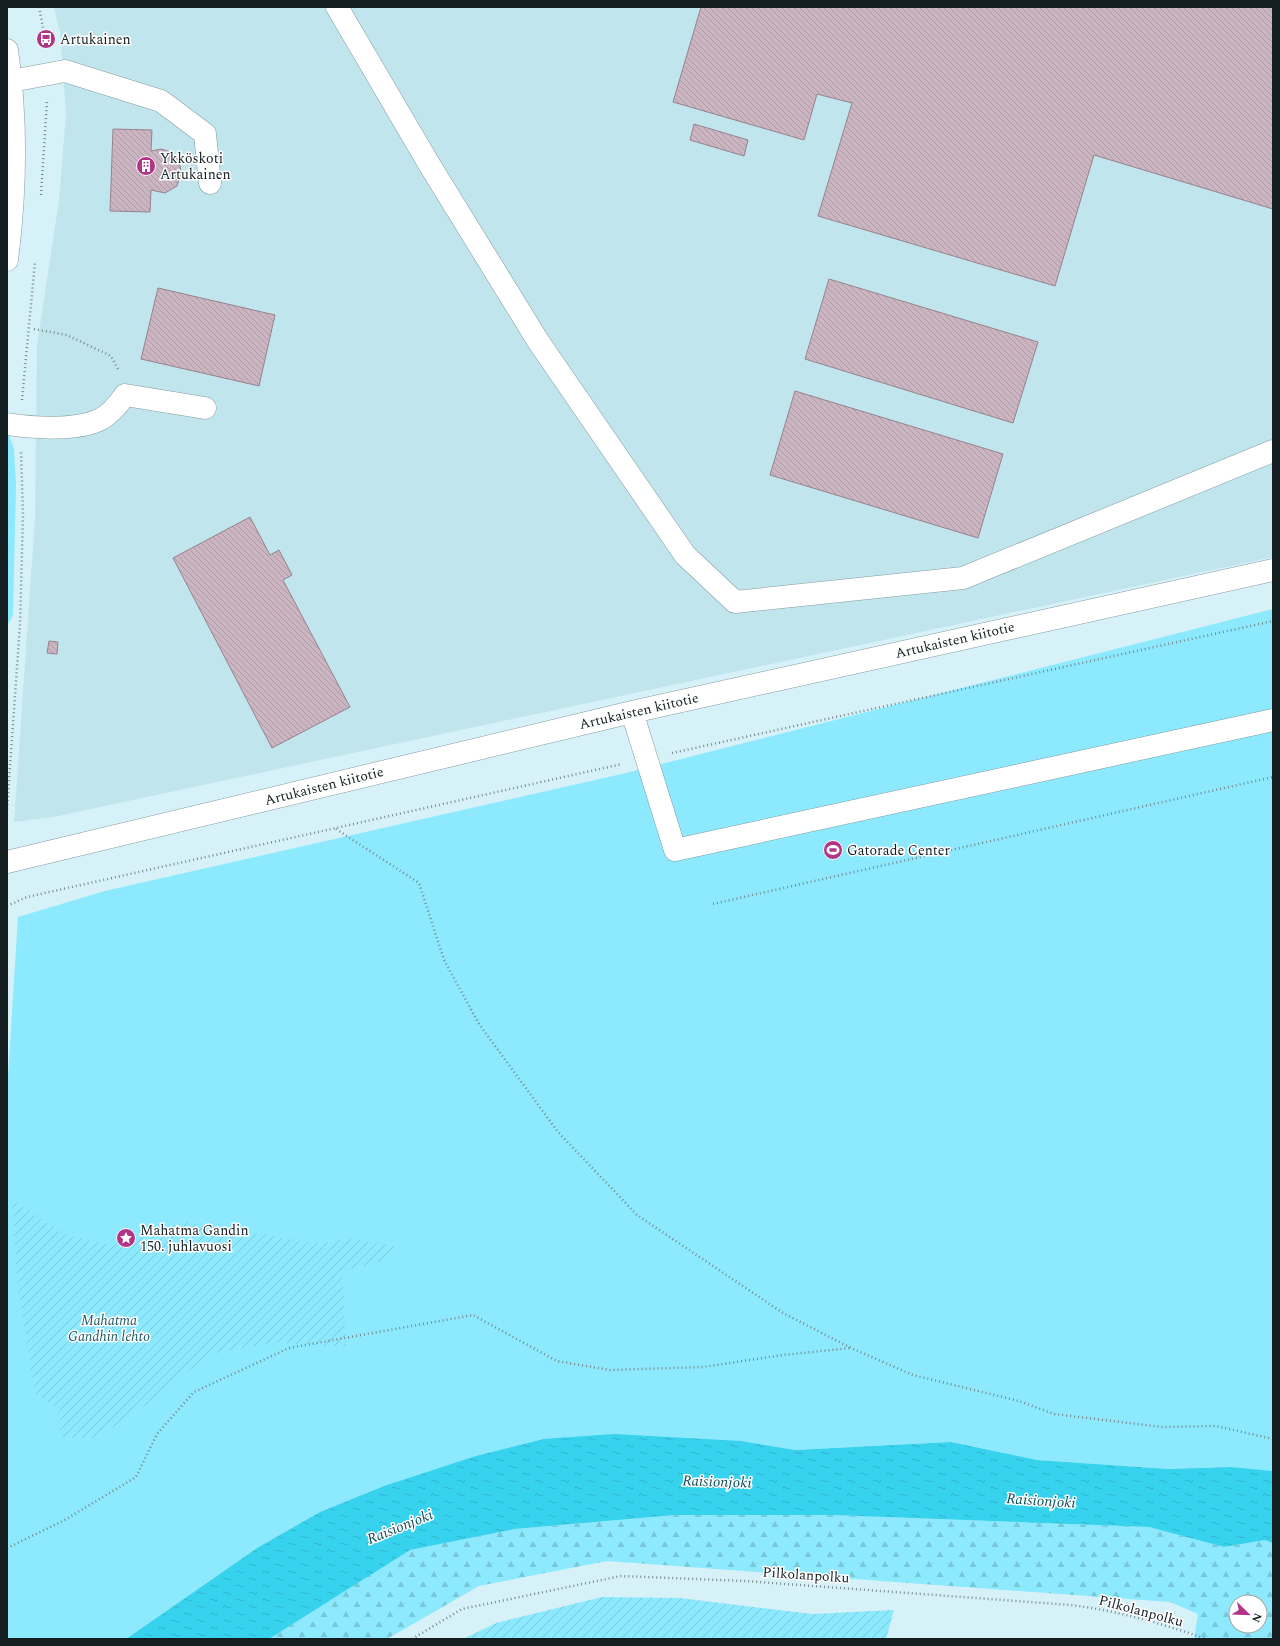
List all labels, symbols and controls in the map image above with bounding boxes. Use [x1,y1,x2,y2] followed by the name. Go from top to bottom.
[35,28,57,50] bus stop icon: Artukainen
[60,29,131,50] place label: Artukainen
[160,148,231,185] place label: Ykköskoti Artukainen
[135,155,157,177] building icon: Ykköskoti Artukainen
[893,616,1017,664] street label: Artukaisten kiitotie
[577,687,701,735] street label: Artukaisten kiitotie
[262,761,386,811] street label: Artukaisten kiitotie
[822,839,844,861] sports icon: Gatorade Center
[847,840,951,861] place label: Gatorade Center
[140,1220,249,1257] place label: Mahatma Gandin 150. juhlavuosi
[115,1227,137,1249] place icon: Mahatma Gandin 150. juhlavuosi
[68,1310,150,1347] park label: Mahatma Gandhin lehto
[682,1469,752,1495] water label: Raisionjoki
[1006,1487,1076,1515] water label: Raisionjoki
[363,1503,437,1551] water label: Raisionjoki
[762,1561,850,1589] street label: Pilkolanpolku
[1096,1590,1186,1632] street label: Pilkolanpolku
[1228,1594,1268,1634] north arrow
[1247,1610,1266,1625] text: N

